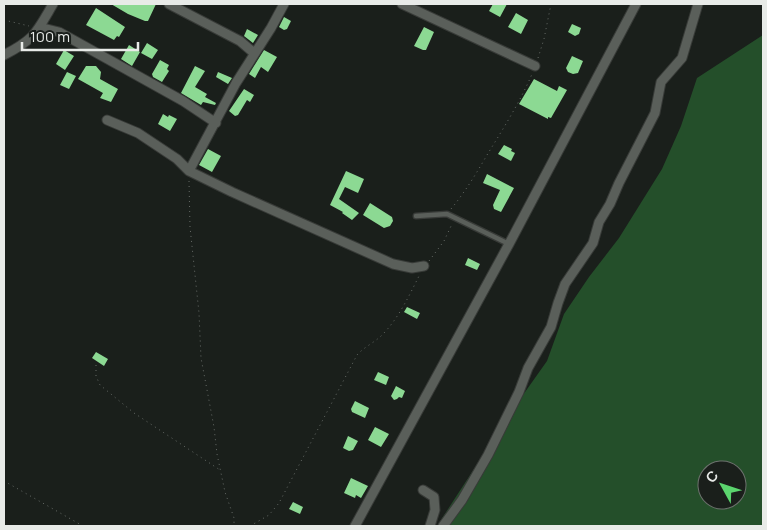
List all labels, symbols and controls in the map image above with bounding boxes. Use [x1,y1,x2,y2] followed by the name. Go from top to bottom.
[22,20,139,52] scale bar
[30,26,70,47] text: 100 m
[697,460,747,510] north arrow
[701,466,722,486] text: С

